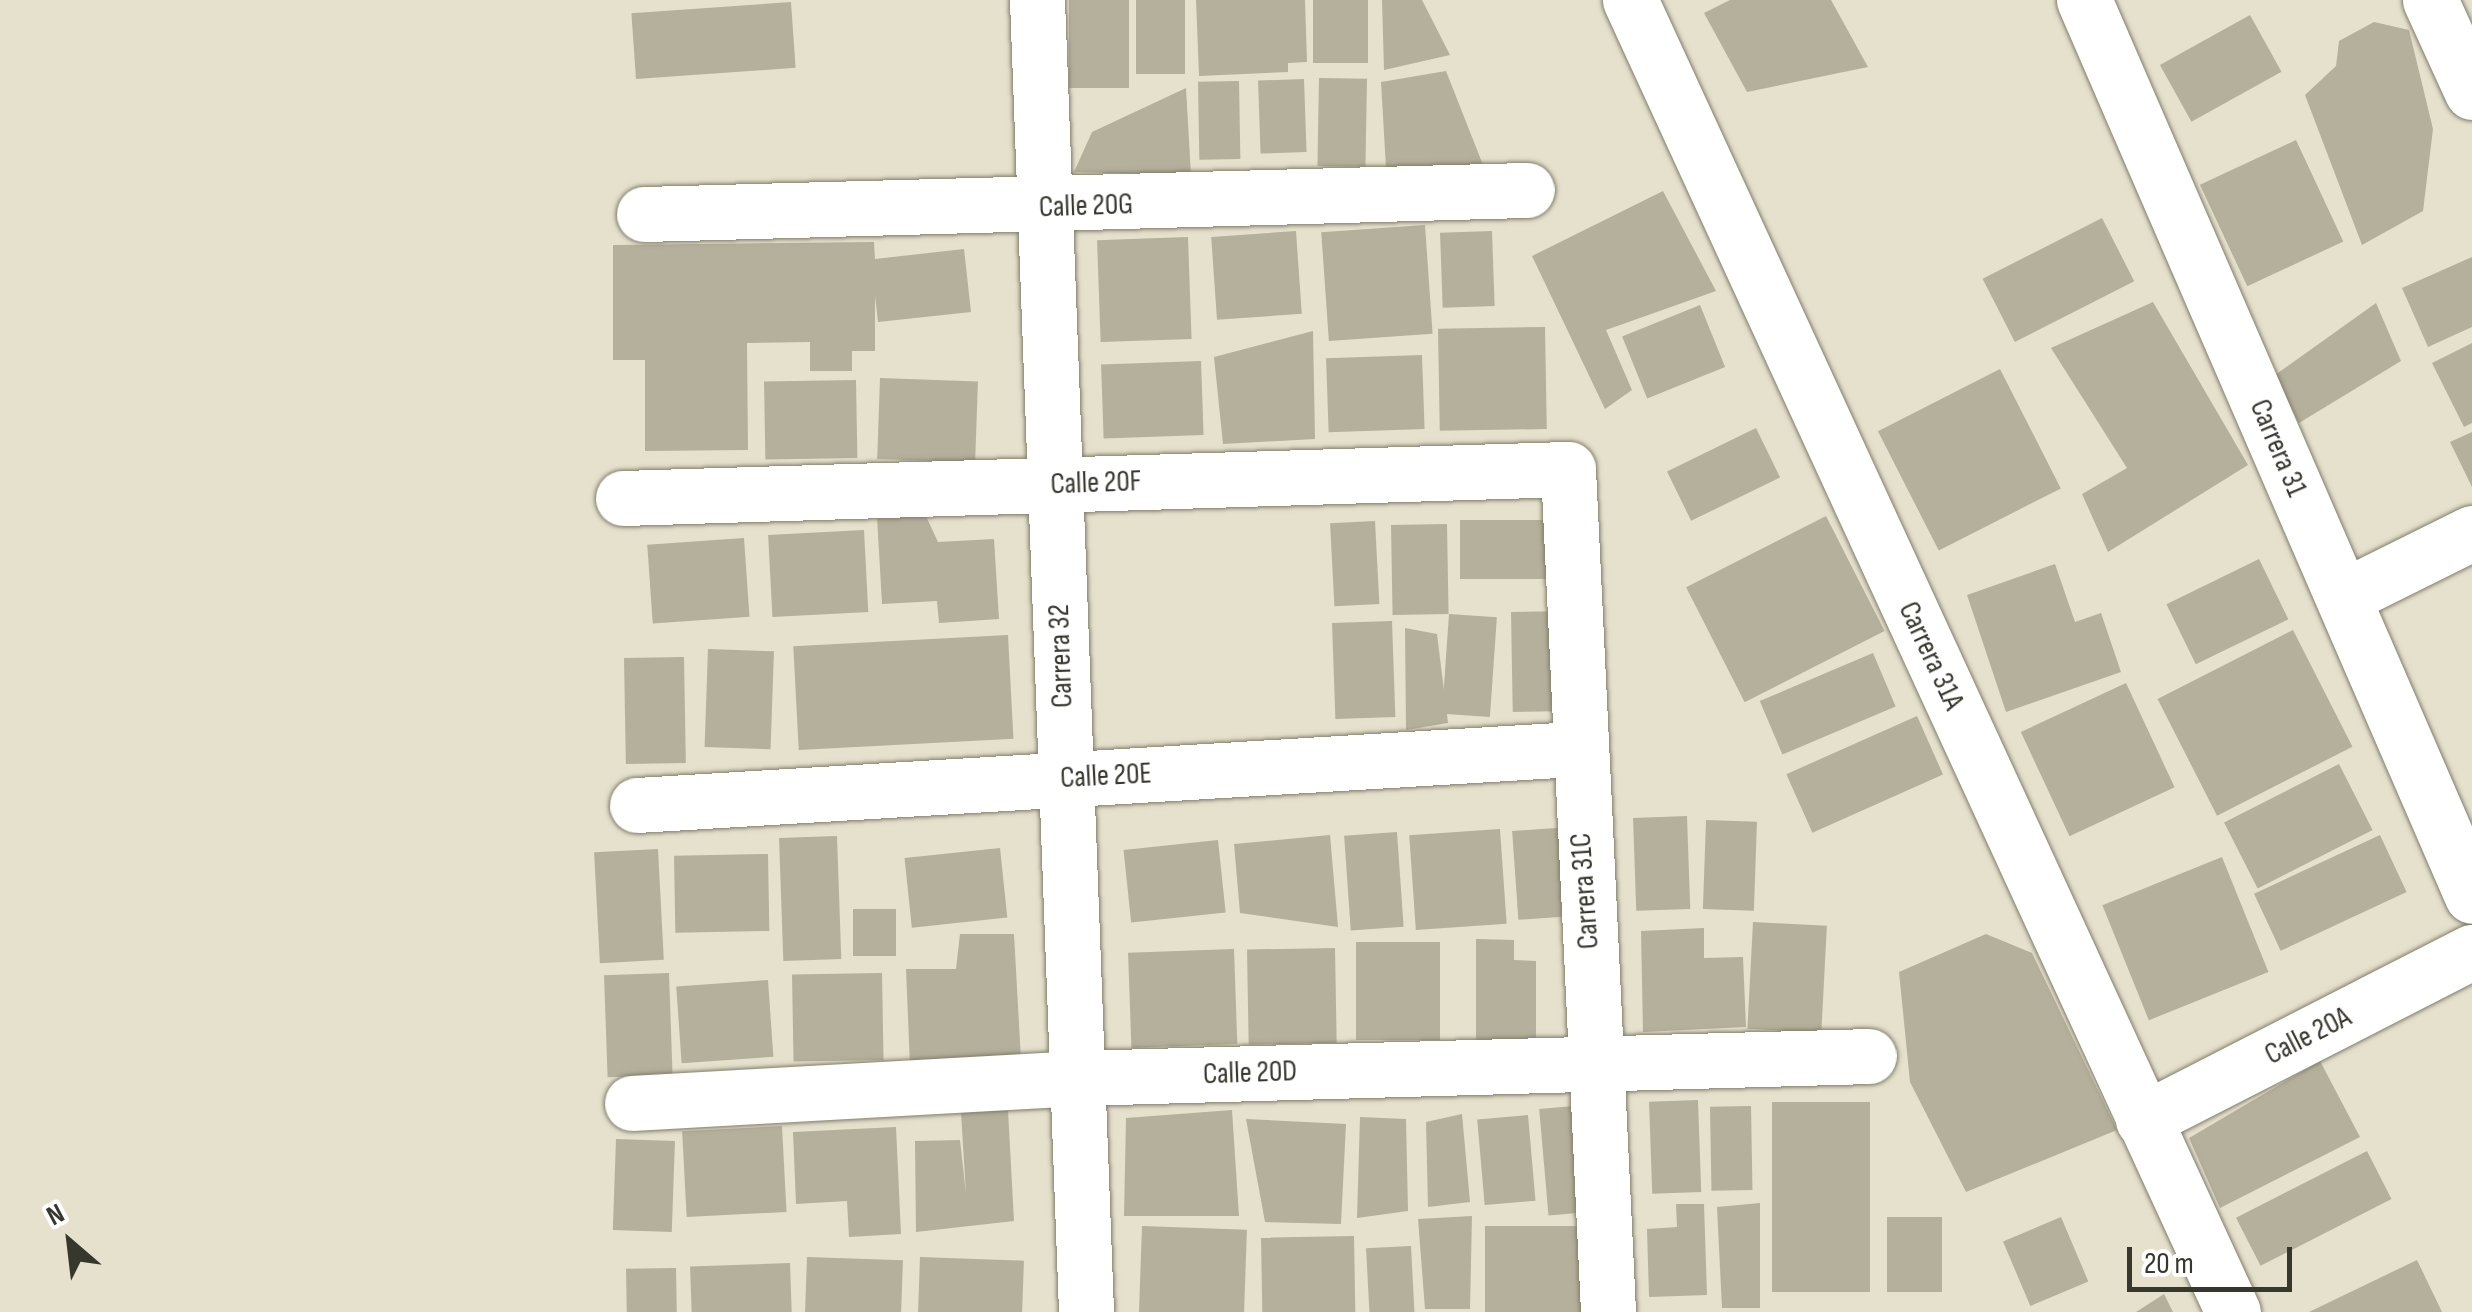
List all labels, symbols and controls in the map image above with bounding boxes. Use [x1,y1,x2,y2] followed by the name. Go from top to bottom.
[1038,186,1134,226] street label: Calle 20G
[2242,394,2314,502] street label: Carrera 31
[1050,463,1142,503] street label: Calle 20F
[1890,596,1972,716] street label: Carrera 31A
[1041,604,1081,708] street label: Carrera 32
[1059,756,1153,796] street label: Calle 20E
[1563,832,1607,950] street label: Carrera 31C
[2259,999,2357,1073] street label: Calle 20A
[1202,1053,1298,1093] street label: Calle 20D
[20,1192,120,1292] north arrow
[41,1197,70,1233] text: N
[2132,1227,2297,1289] scale bar
[2144,1246,2194,1282] text: 20 m

